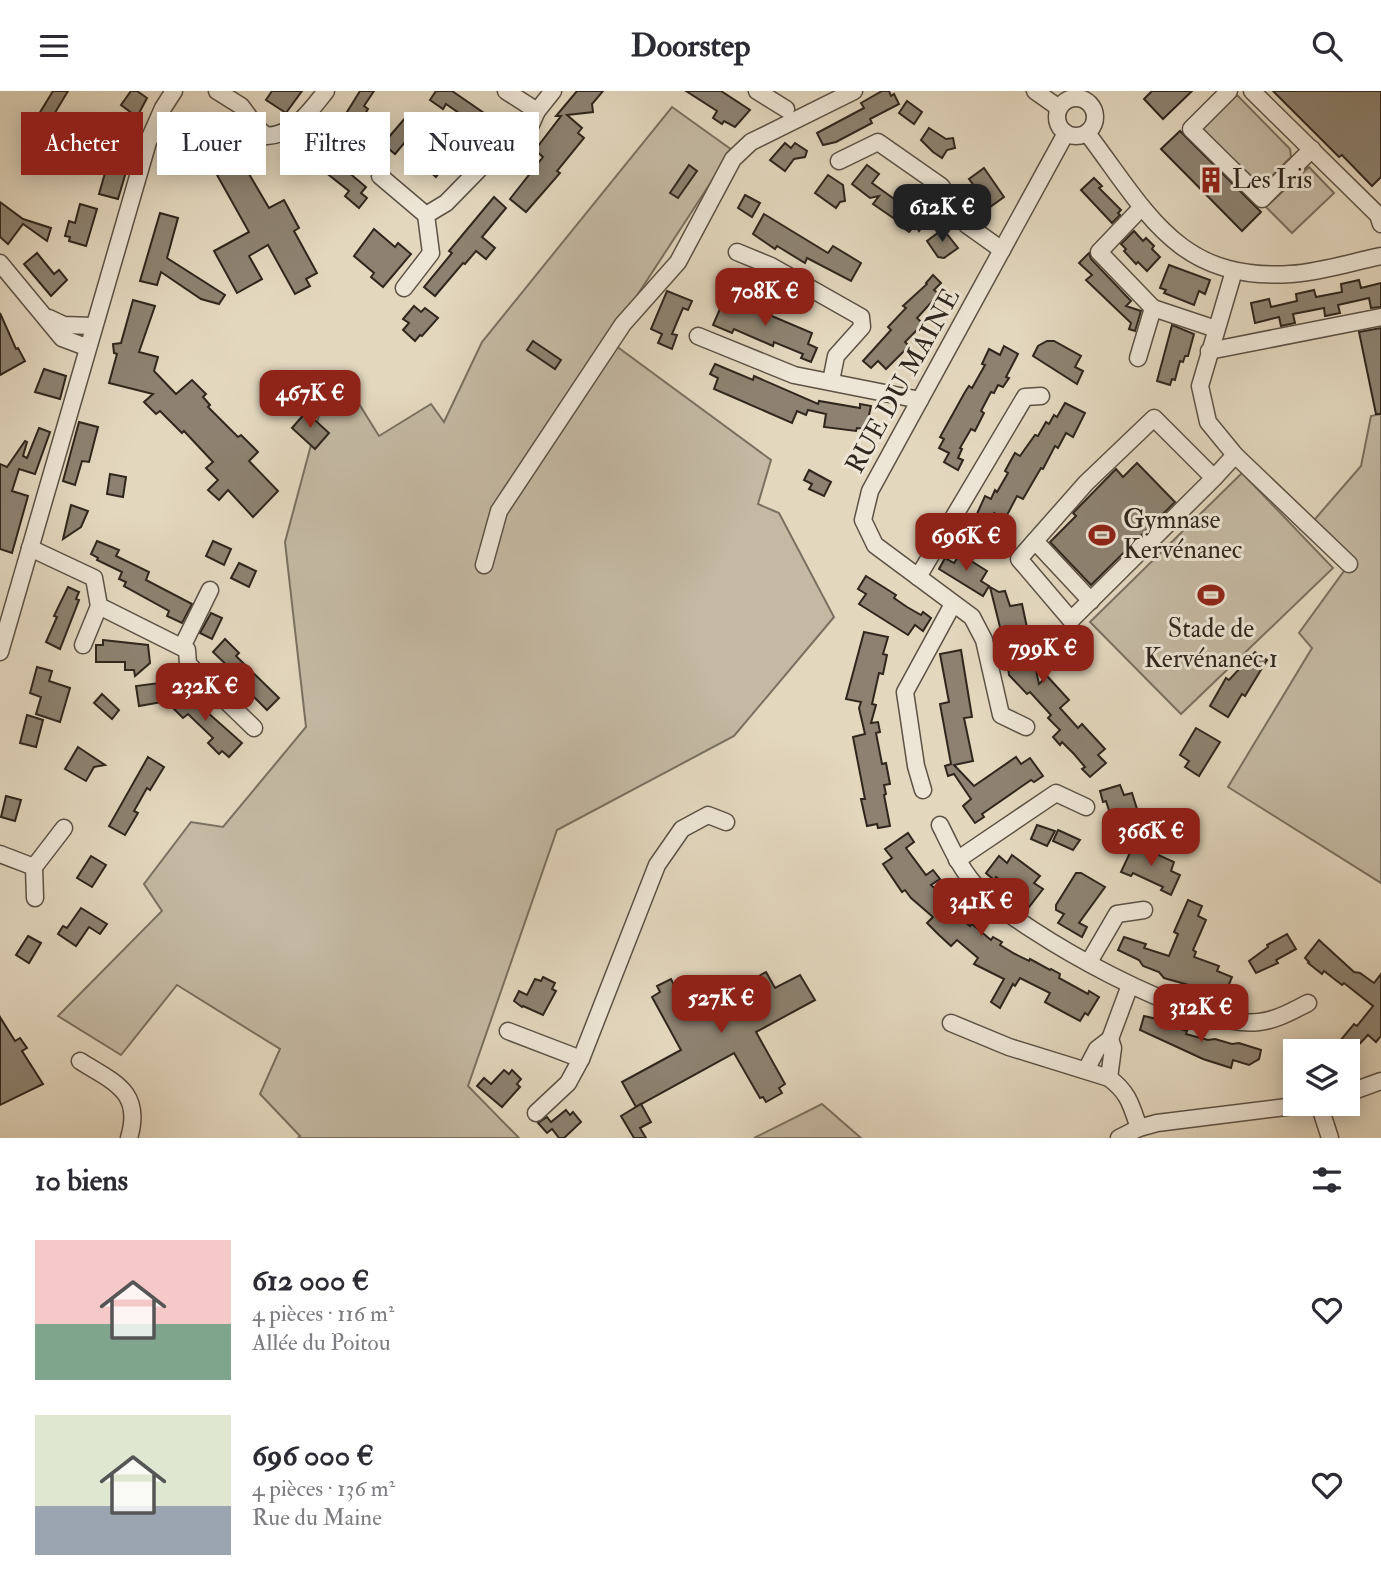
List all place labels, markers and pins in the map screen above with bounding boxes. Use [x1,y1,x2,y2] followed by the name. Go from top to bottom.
[1232,164,1312,196] place label: Les Iris
[1196,165,1226,195] building icon: Les Iris
[885,185,999,244] pin: 612K €
[708,268,822,328] pin: 708K €
[253,371,367,430] pin: 467K €
[1123,504,1242,566] place label: Gymnase Kervénanec
[909,513,1023,573] pin: 696K €
[1087,520,1117,550] sports icon: Gymnase Kervénanec
[1196,580,1226,610] sports icon: Stade de Kervénanec 1
[1144,613,1278,675] place label: Stade de Kervénanec 1
[986,625,1100,685] pin: 799K €
[148,663,262,723] pin: 232K €
[1094,809,1208,868] pin: 366K €
[924,879,1038,938] pin: 341K €
[664,975,778,1035] pin: 527K €
[1144,985,1258,1044] pin: 312K €

